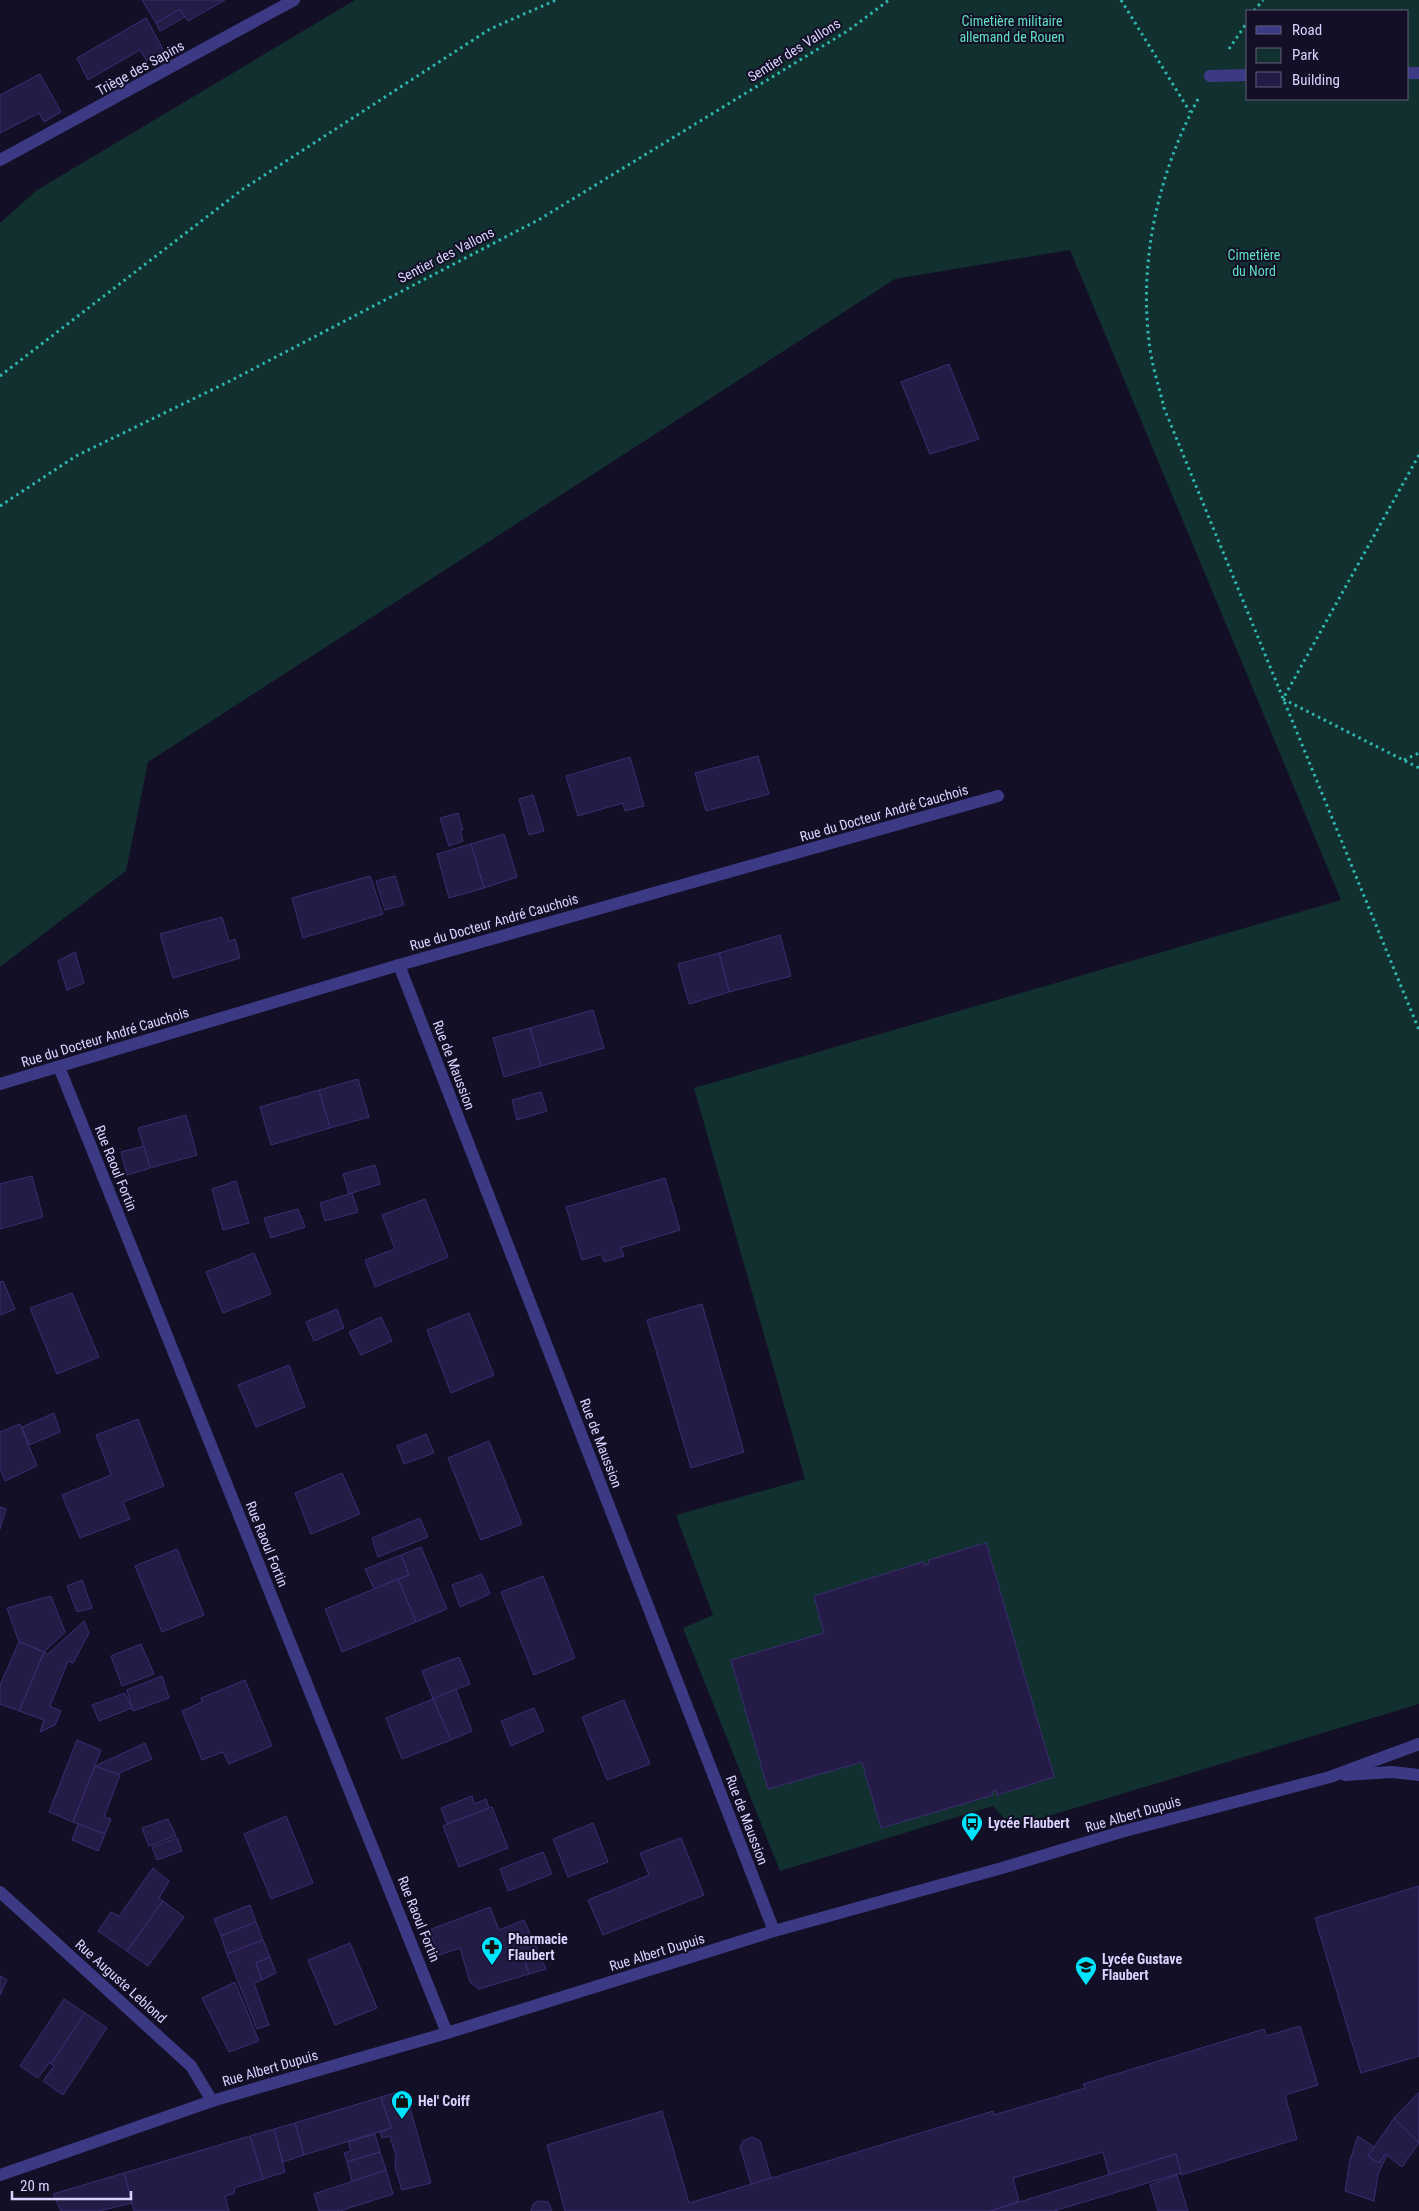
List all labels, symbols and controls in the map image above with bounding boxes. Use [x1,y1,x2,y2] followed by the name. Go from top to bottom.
[1246,10,1409,100] legend
[959,13,1065,45] park label: Cimetière militaire allemand de Rouen
[745,15,843,85] street label: Sentier des Vallons
[1292,21,1322,39] text: Road
[93,37,187,99] street label: Triège des Sapins
[1292,46,1319,64] text: Park
[1292,71,1340,89] text: Building
[395,224,497,286] street label: Sentier des Vallons
[1228,247,1281,279] park label: Cimetière du Nord
[798,781,970,845] street label: Rue du Docteur André Cauchois
[408,890,580,954] street label: Rue du Docteur André Cauchois
[19,1004,191,1070] street label: Rue du Docteur André Cauchois
[430,1018,478,1112] street label: Rue de Maussion
[92,1123,140,1213] street label: Rue Raoul Fortin
[577,1396,625,1490] street label: Rue de Maussion
[243,1499,291,1589] street label: Rue Raoul Fortin
[723,1773,771,1867] street label: Rue de Maussion
[1083,1793,1183,1835] street label: Rue Albert Dupuis
[960,1811,984,1842] bus stop icon: Lycée Flaubert
[988,1815,1070,1831] place label: Lycée Flaubert
[395,1874,443,1964] street label: Rue Raoul Fortin
[607,1930,707,1974] street label: Rue Albert Dupuis
[508,1931,568,1963] place label: Pharmacie Flaubert
[480,1935,504,1966] pharmacy icon: Pharmacie Flaubert
[72,1936,170,2026] street label: Rue Auguste Leblond
[1102,1951,1182,1983] place label: Lycée Gustave Flaubert
[1074,1955,1098,1986] school or university icon: Lycée Gustave Flaubert
[220,2047,320,2089] street label: Rue Albert Dupuis
[390,2089,414,2120] shop icon: Hel' Coiff
[418,2093,470,2109] place label: Hel' Coiff
[12,2168,131,2200] scale bar
[20,2177,50,2195] text: 20 m

